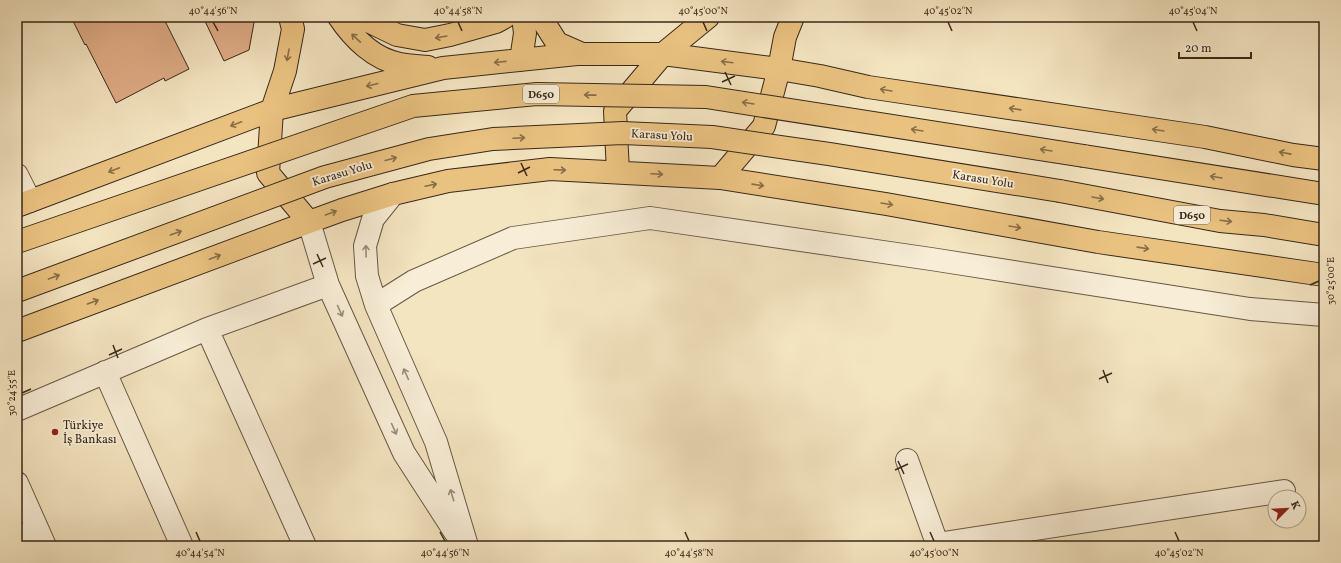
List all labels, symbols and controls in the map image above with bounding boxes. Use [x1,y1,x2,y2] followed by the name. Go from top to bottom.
[189,4,238,18] text: 40°44'56"N
[434,4,483,18] text: 40°44'58"N
[678,4,728,18] text: 40°45'00"N
[924,4,973,18] text: 40°45'02"N
[1168,4,1218,18] text: 40°45'04"N
[351,33,361,43] one-way arrow
[435,33,448,41] one-way arrow
[1179,34,1251,60] scale bar
[1185,41,1212,57] text: 20 m
[284,48,292,61] one-way arrow
[494,58,507,66] one-way arrow
[721,58,734,66] one-way arrow
[366,82,379,90] one-way arrow
[523,85,559,103] road number: D650
[880,86,893,94] one-way arrow
[584,91,597,99] one-way arrow
[741,99,754,107] one-way arrow
[1009,105,1022,113] one-way arrow
[230,120,242,128] one-way arrow
[630,126,694,146] street label: Karasu Yolu
[911,126,924,134] one-way arrow
[1152,126,1165,134] one-way arrow
[512,134,525,141] one-way arrow
[1040,146,1053,154] one-way arrow
[1279,149,1292,157] one-way arrow
[385,155,398,162] one-way arrow
[310,157,375,191] street label: Karasu Yolu
[109,166,121,174] one-way arrow
[553,166,566,173] one-way arrow
[951,167,1015,193] street label: Karasu Yolu
[650,171,663,178] one-way arrow
[1210,173,1223,181] one-way arrow
[424,181,437,189] one-way arrow
[751,181,764,189] one-way arrow
[1091,195,1104,203] one-way arrow
[880,201,893,209] one-way arrow
[1174,206,1210,224] road number: D650
[325,209,337,217] one-way arrow
[1219,217,1232,225] one-way arrow
[1008,223,1021,231] one-way arrow
[169,229,181,237] one-way arrow
[1136,244,1149,252] one-way arrow
[362,245,370,258] one-way arrow
[208,252,220,260] one-way arrow
[1324,257,1338,305] text: 30°25'00"E
[47,273,59,281] one-way arrow
[86,298,98,306] one-way arrow
[337,305,344,317] one-way arrow
[402,368,409,380] one-way arrow
[5,370,19,416] text: 30°24'55"E
[63,418,117,448] place label: Türkiye İş Bankası
[391,423,398,435] one-way arrow
[50,427,60,437] marker: Türkiye İş Bankası
[448,489,455,502] one-way arrow
[1267,489,1307,529] north arrow
[1286,499,1303,512] text: K
[175,546,225,560] text: 40°44'54"N
[421,546,470,560] text: 40°44'56"N
[665,546,714,560] text: 40°44'58"N
[909,546,959,560] text: 40°45'00"N
[1155,546,1204,560] text: 40°45'02"N

